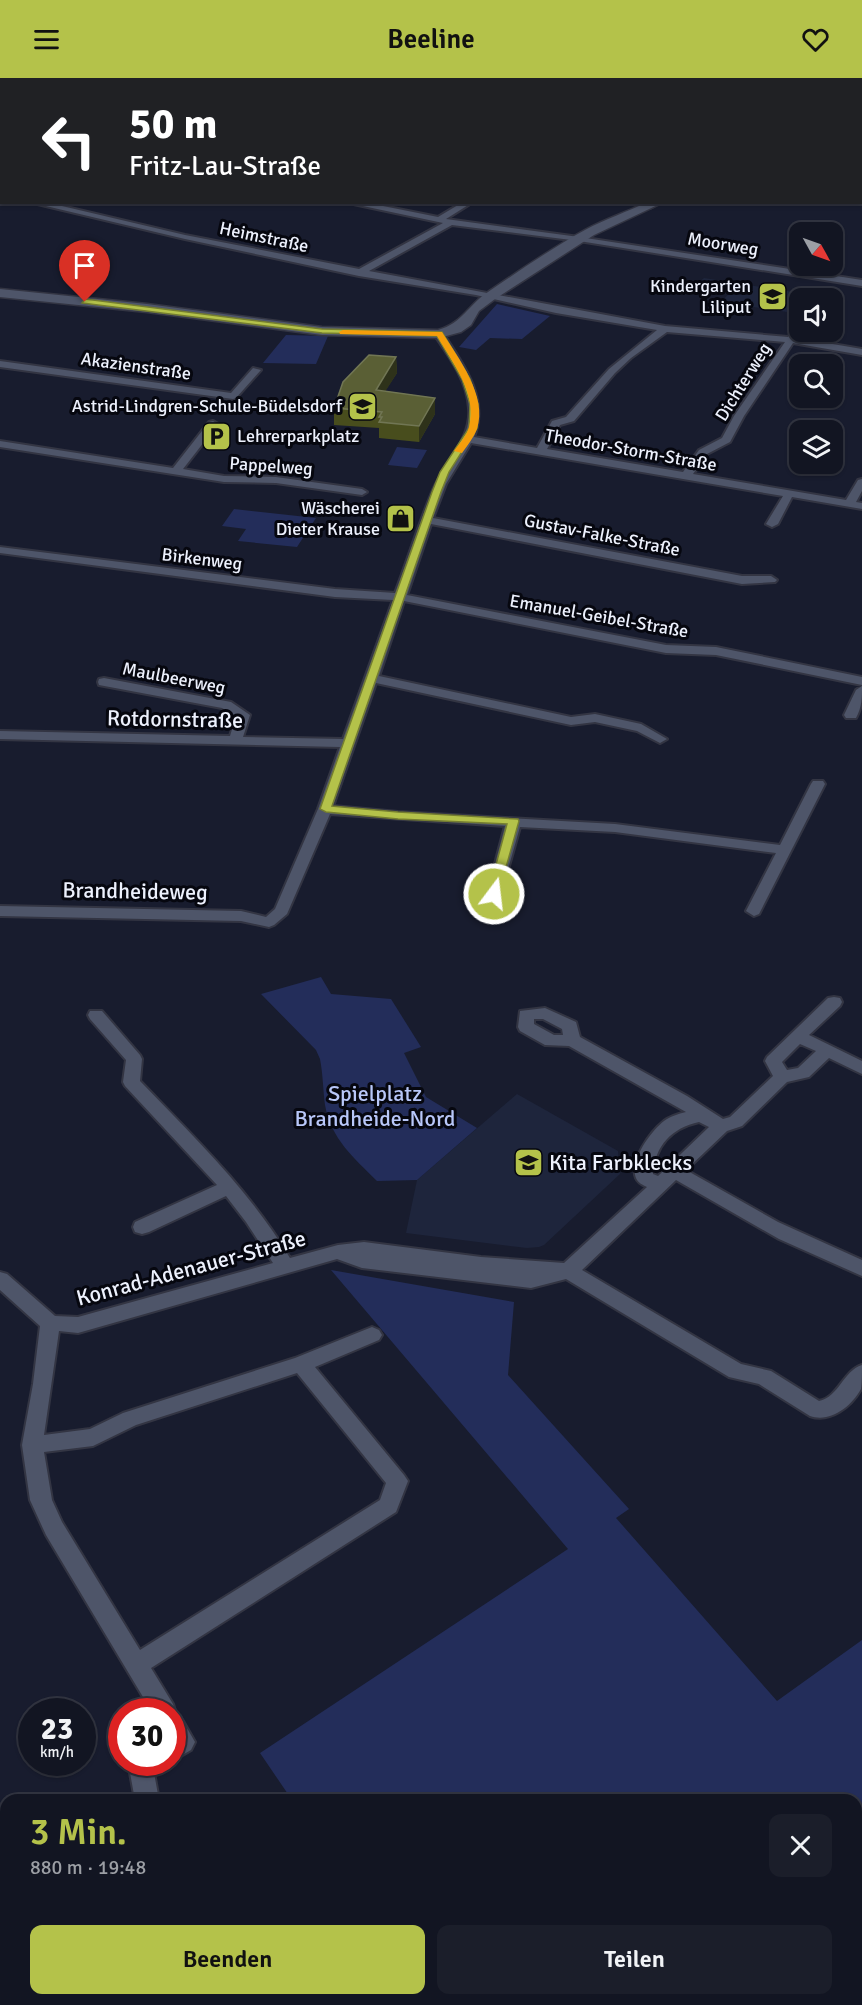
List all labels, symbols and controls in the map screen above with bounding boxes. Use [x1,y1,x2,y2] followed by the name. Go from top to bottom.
[30,23,63,56] icon: menu
[387,23,475,56] text: Beeline
[799,23,832,56] icon: heart
[129,99,218,150] text: 50 m
[30,102,108,180] icon: left
[129,150,321,183] text: Fritz-Lau-Straße
[217,217,311,257] street label: Heimstraße
[789,222,843,276] north arrow
[789,222,843,474] map controls
[686,228,760,260] street label: Moorweg
[59,240,110,302] pin
[68,249,101,282] icon: arrive
[650,275,751,318] place label: Kindergarten Liliput
[756,280,788,312] school or university icon: Kindergarten Liliput
[789,288,843,342] button: sound
[710,339,776,425] street label: Dichterweg
[80,347,192,385] street label: Akazienstraße
[789,354,843,408] button: search
[347,390,379,422] school or university icon: Astrid-Lindgren-Schule-Büdelsdorf
[72,395,343,417] place label: Astrid-Lindgren-Schule-Büdelsdorf
[200,420,232,452] parking icon: Lehrerparkplatz
[789,420,843,474] button: layers
[543,424,719,476] street label: Theodor-Storm-Straße
[237,425,359,447] place label: Lehrerparkplatz
[229,452,313,480] street label: Pappelweg
[276,497,380,540] place label: Wäscherei Dieter Krause
[385,502,417,534] shop icon: Wäscherei Dieter Krause
[522,509,682,561] street label: Gustav-Falke-Straße
[161,543,243,575] street label: Birkenweg
[508,589,690,643] street label: Emanuel-Geibel-Straße
[121,657,227,699] street label: Maulbeerweg
[107,704,243,734] street label: Rotdornstraße
[462,862,526,926] position arrow
[62,876,208,906] street label: Brandheideweg
[294,1080,456,1132] park label: Spielplatz Brandheide-Nord
[512,1146,544,1178] school or university icon: Kita Farbklecks
[549,1149,692,1176] place label: Kita Farbklecks
[73,1224,309,1312] street label: Konrad-Adenauer-Straße
[108,1698,186,1776] speed limit sign: 30
[41,1711,73,1748] text: 23
[40,1743,74,1761] text: km/h
[30,1810,127,1855] text: 3 Min.
[769,1814,832,1877] button: close
[30,1855,146,1880] text: 880 m · 19:48
[30,1925,425,1994] button: Beenden
[437,1925,832,1994] button: Teilen

